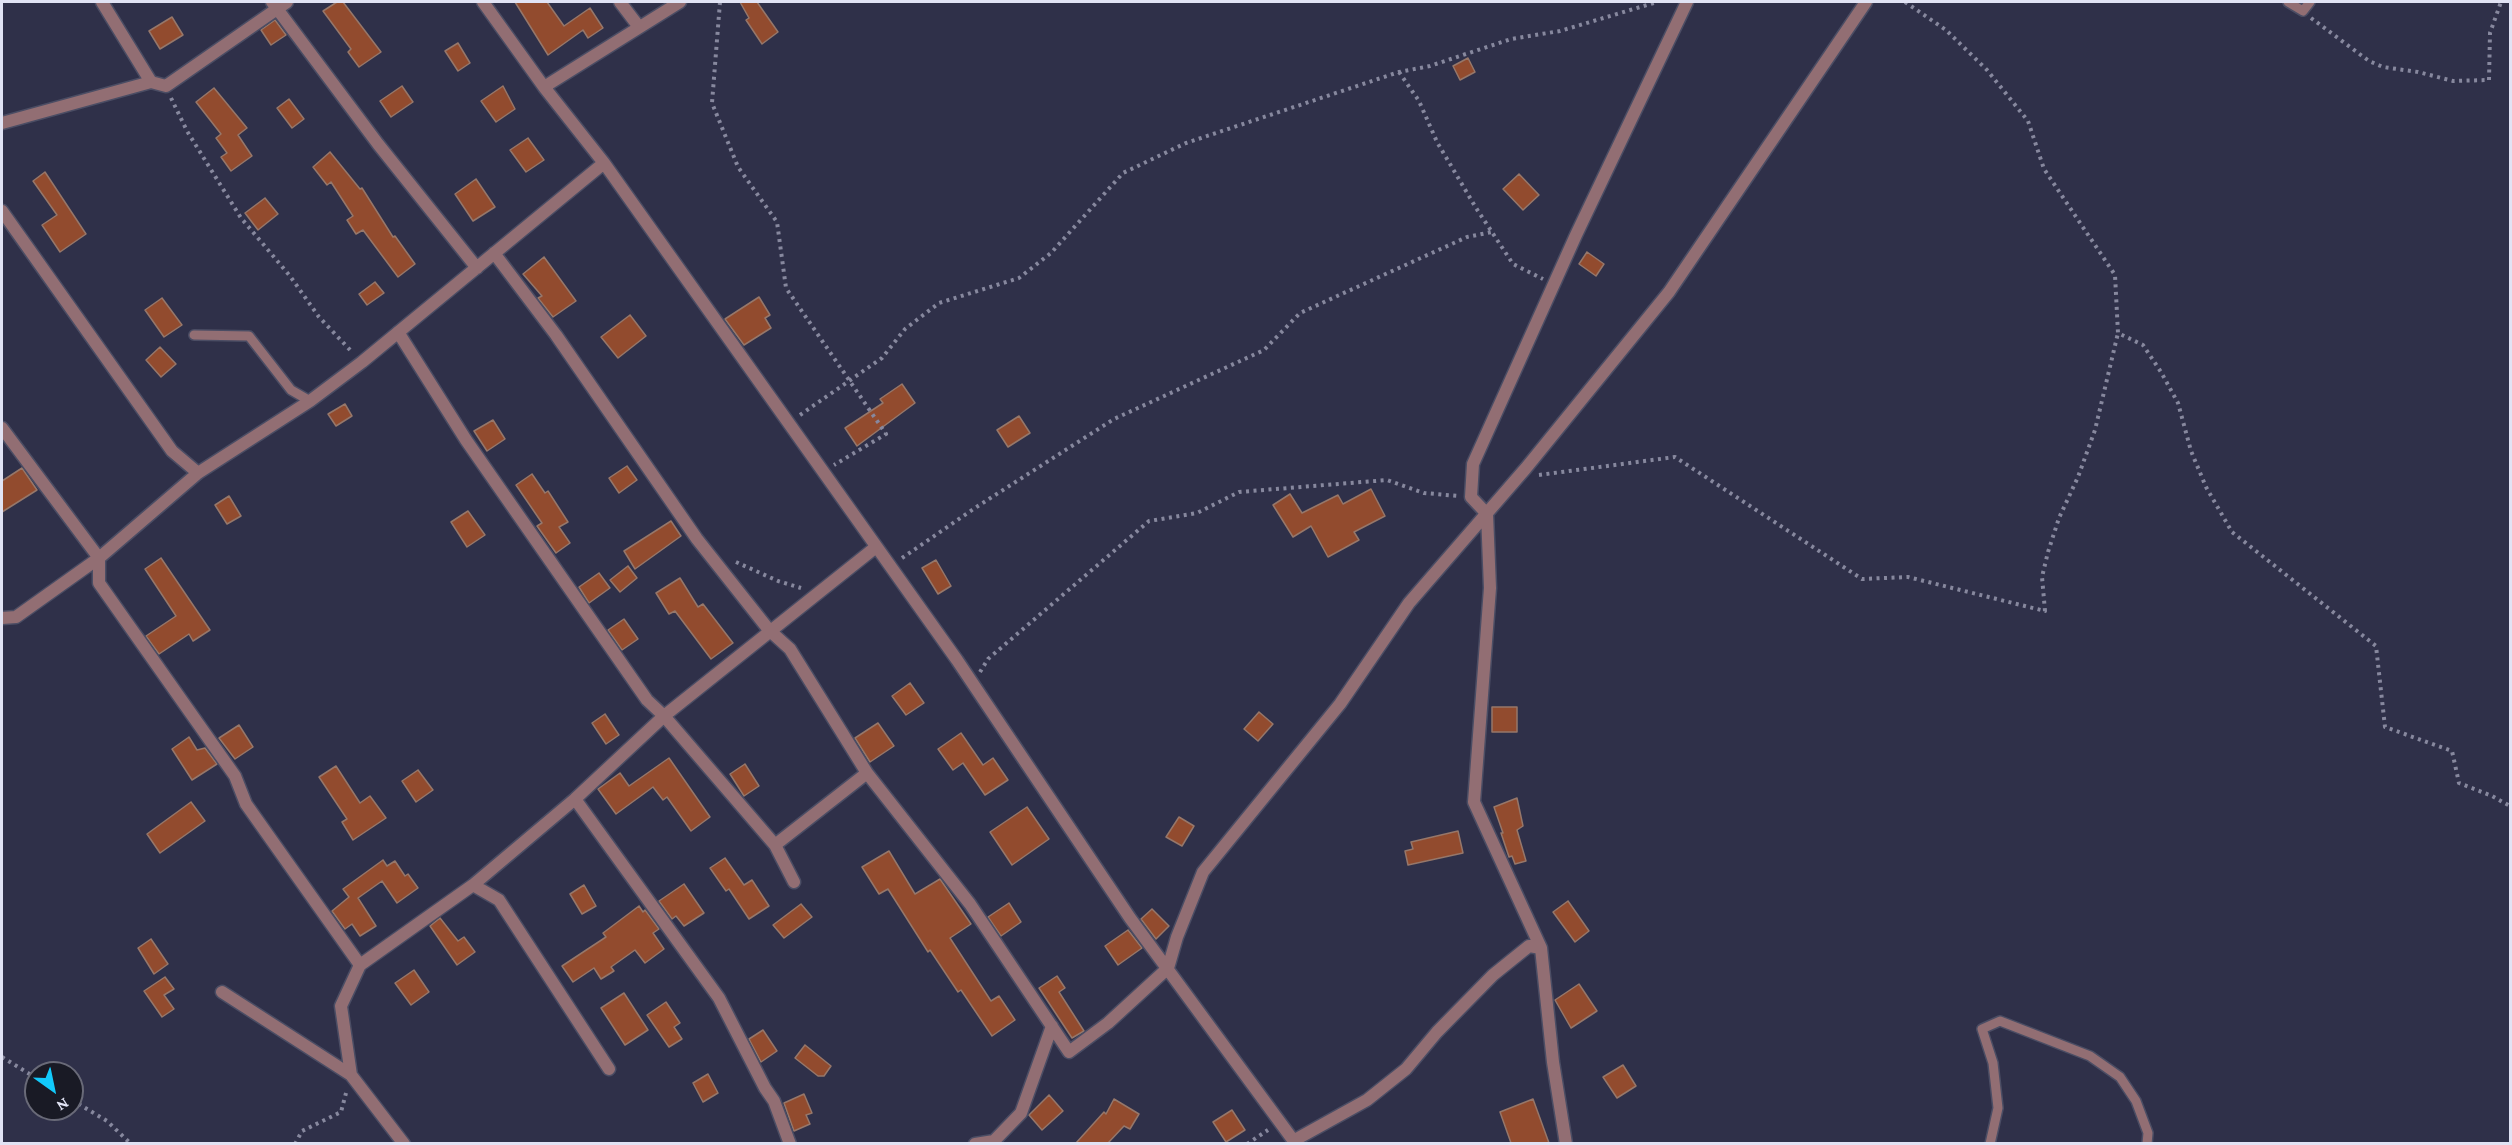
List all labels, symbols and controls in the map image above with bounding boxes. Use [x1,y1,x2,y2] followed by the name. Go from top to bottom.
[24,1061,84,1121] north arrow
[54,1095,72,1115] text: N

